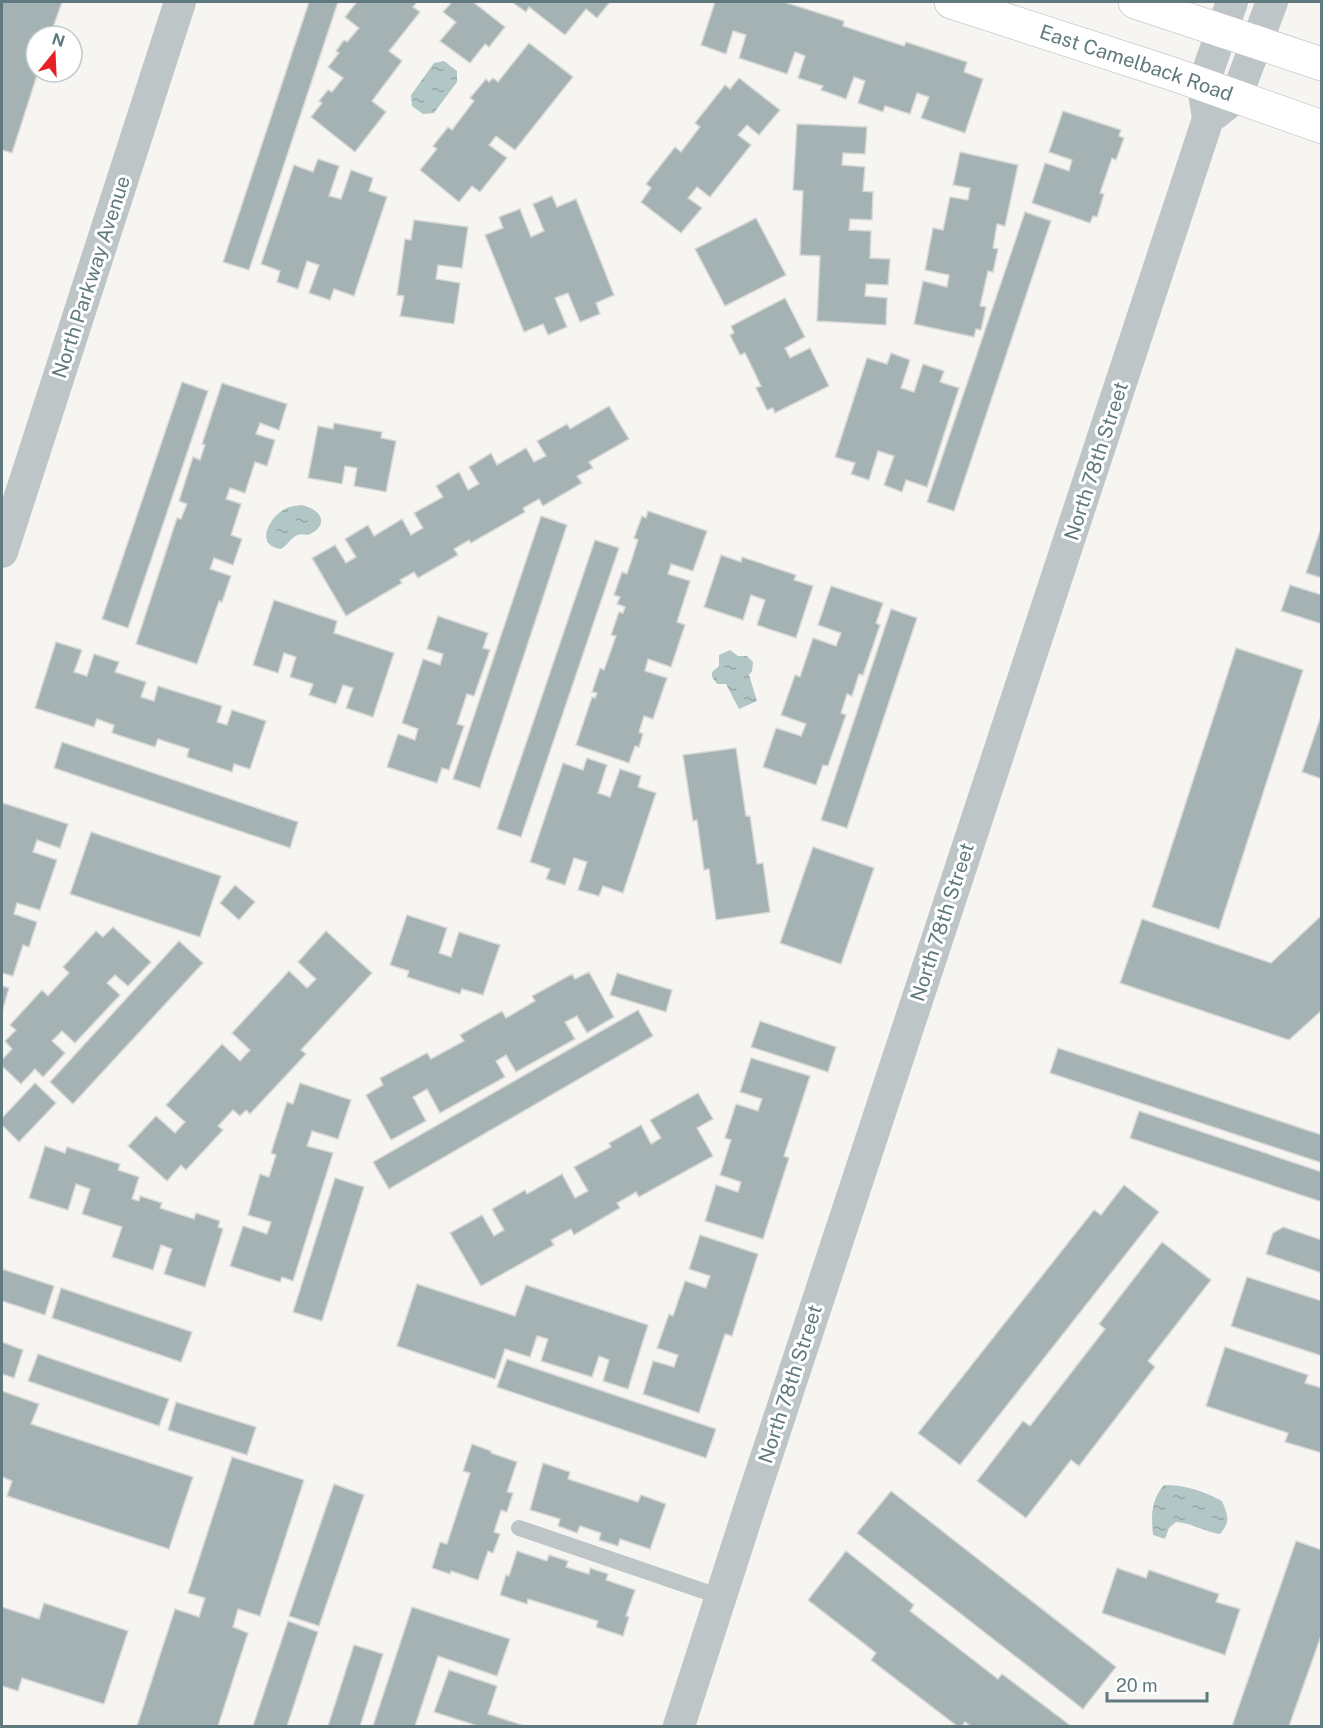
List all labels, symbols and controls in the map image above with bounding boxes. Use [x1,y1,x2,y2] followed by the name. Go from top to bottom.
[1037,20,1236,106] street label: East Camelback Road
[24,24,84,84] north arrow
[50,29,67,51] text: N
[47,173,135,381] street label: North Parkway Avenue
[1059,379,1133,543] street label: North 78th Street
[905,840,979,1004] street label: North 78th Street
[753,1302,827,1466] street label: North 78th Street
[1107,1665,1208,1703] scale bar
[1116,1675,1158,1696] text: 20 m

